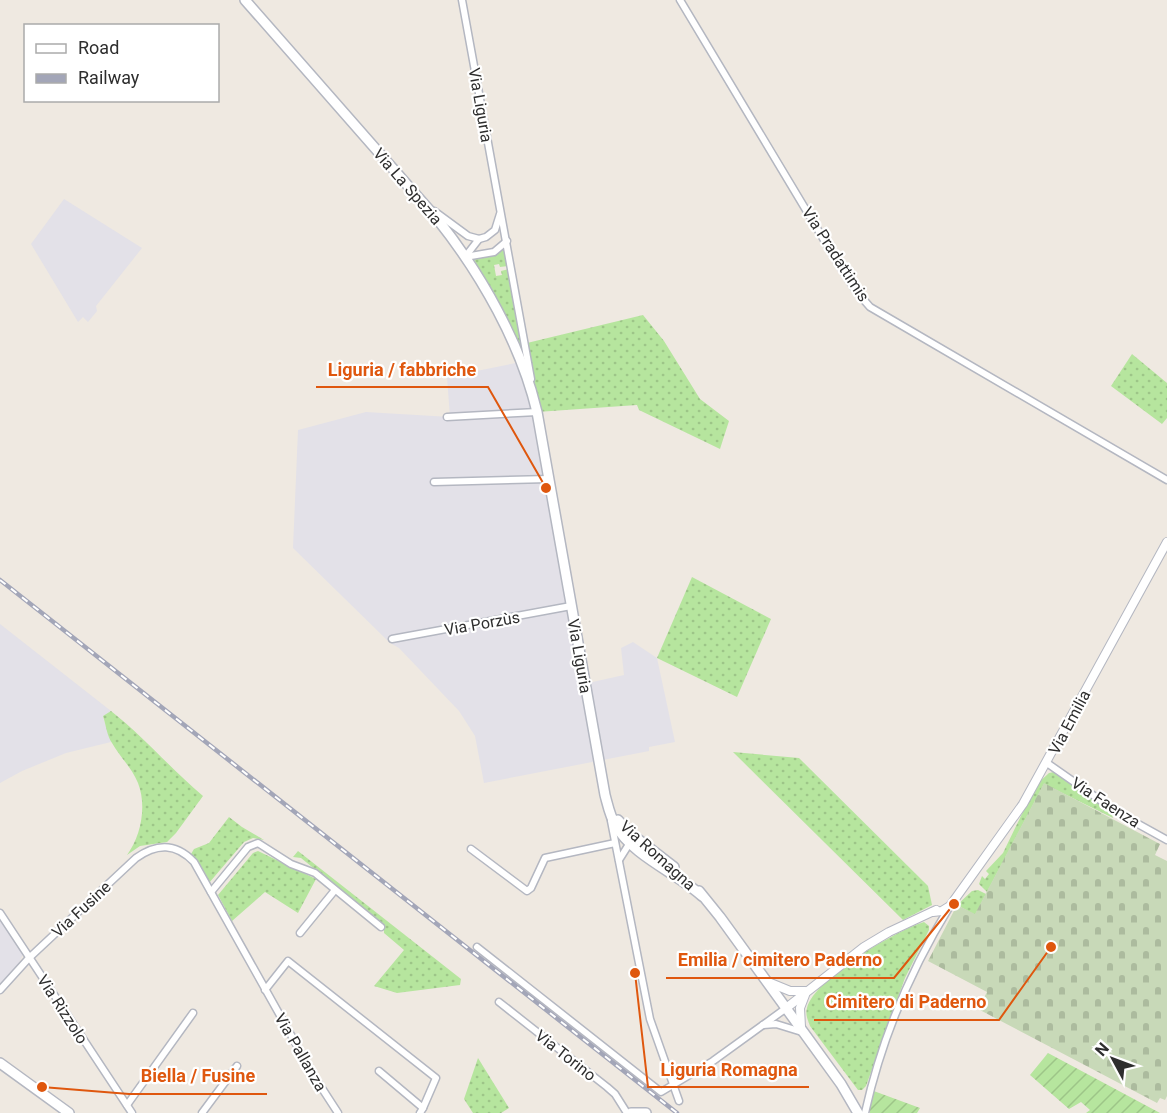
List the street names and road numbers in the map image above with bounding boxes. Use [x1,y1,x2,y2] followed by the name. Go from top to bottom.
[465,66,496,144] street label: Via Liguria
[369,144,446,229] street label: Via La Spezia
[798,203,873,305] street label: Via Pradattimis
[443,608,521,639] street label: Via Porzùs
[564,617,595,695] street label: Via Liguria
[1045,687,1094,758] street label: Via Emilia
[1068,773,1144,832] street label: Via Faenza
[616,817,699,894] street label: Via Romagna
[48,877,115,941] street label: Via Fusine
[33,971,92,1047] street label: Via Rizzolo
[270,1010,331,1095] street label: Via Pallanza
[532,1026,600,1085] street label: Via Torino

